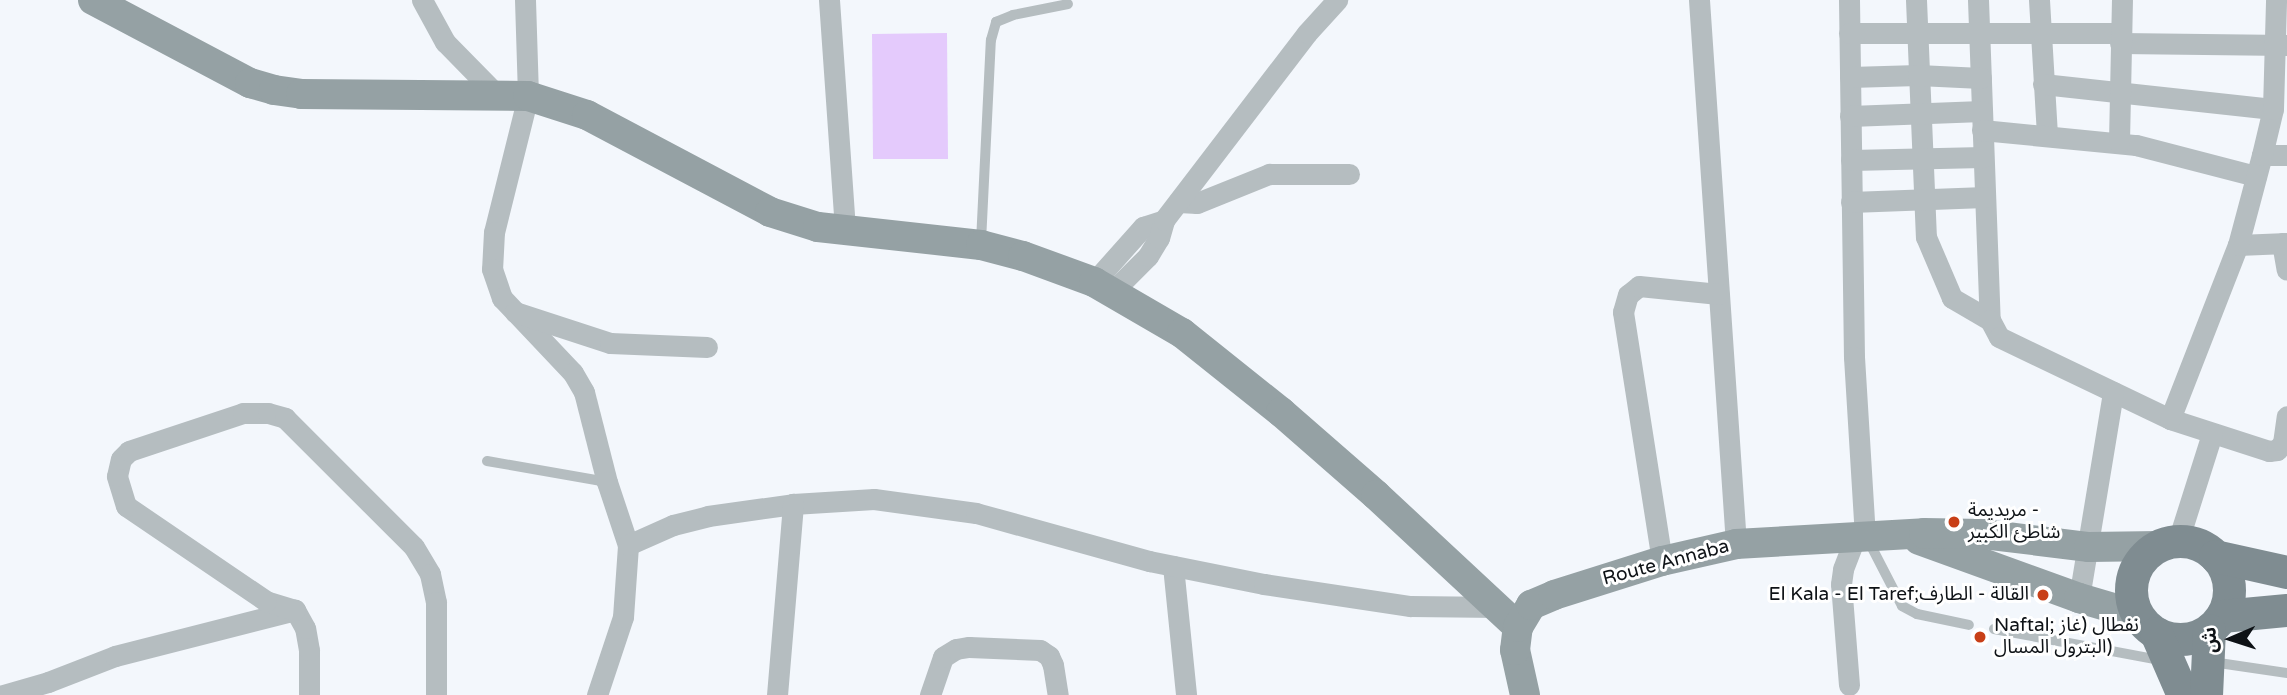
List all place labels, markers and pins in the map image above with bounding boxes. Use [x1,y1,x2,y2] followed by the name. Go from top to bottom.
[1968,500,2060,544] place label: مريديمة - شاطئ الكبير
[1946,514,1962,530] marker: مريديمة - شاطئ الكبير
[1769,584,2029,606] place label: El Kala - El Taref;القالة - الطارف
[2035,587,2051,603] marker: El Kala - El Taref;القالة - الطارف
[1994,615,2139,659] place label: Naftal; نفطال (غاز البترول المسال)
[1972,629,1988,645] marker: Naftal; نفطال (غاز البترول المسال)

